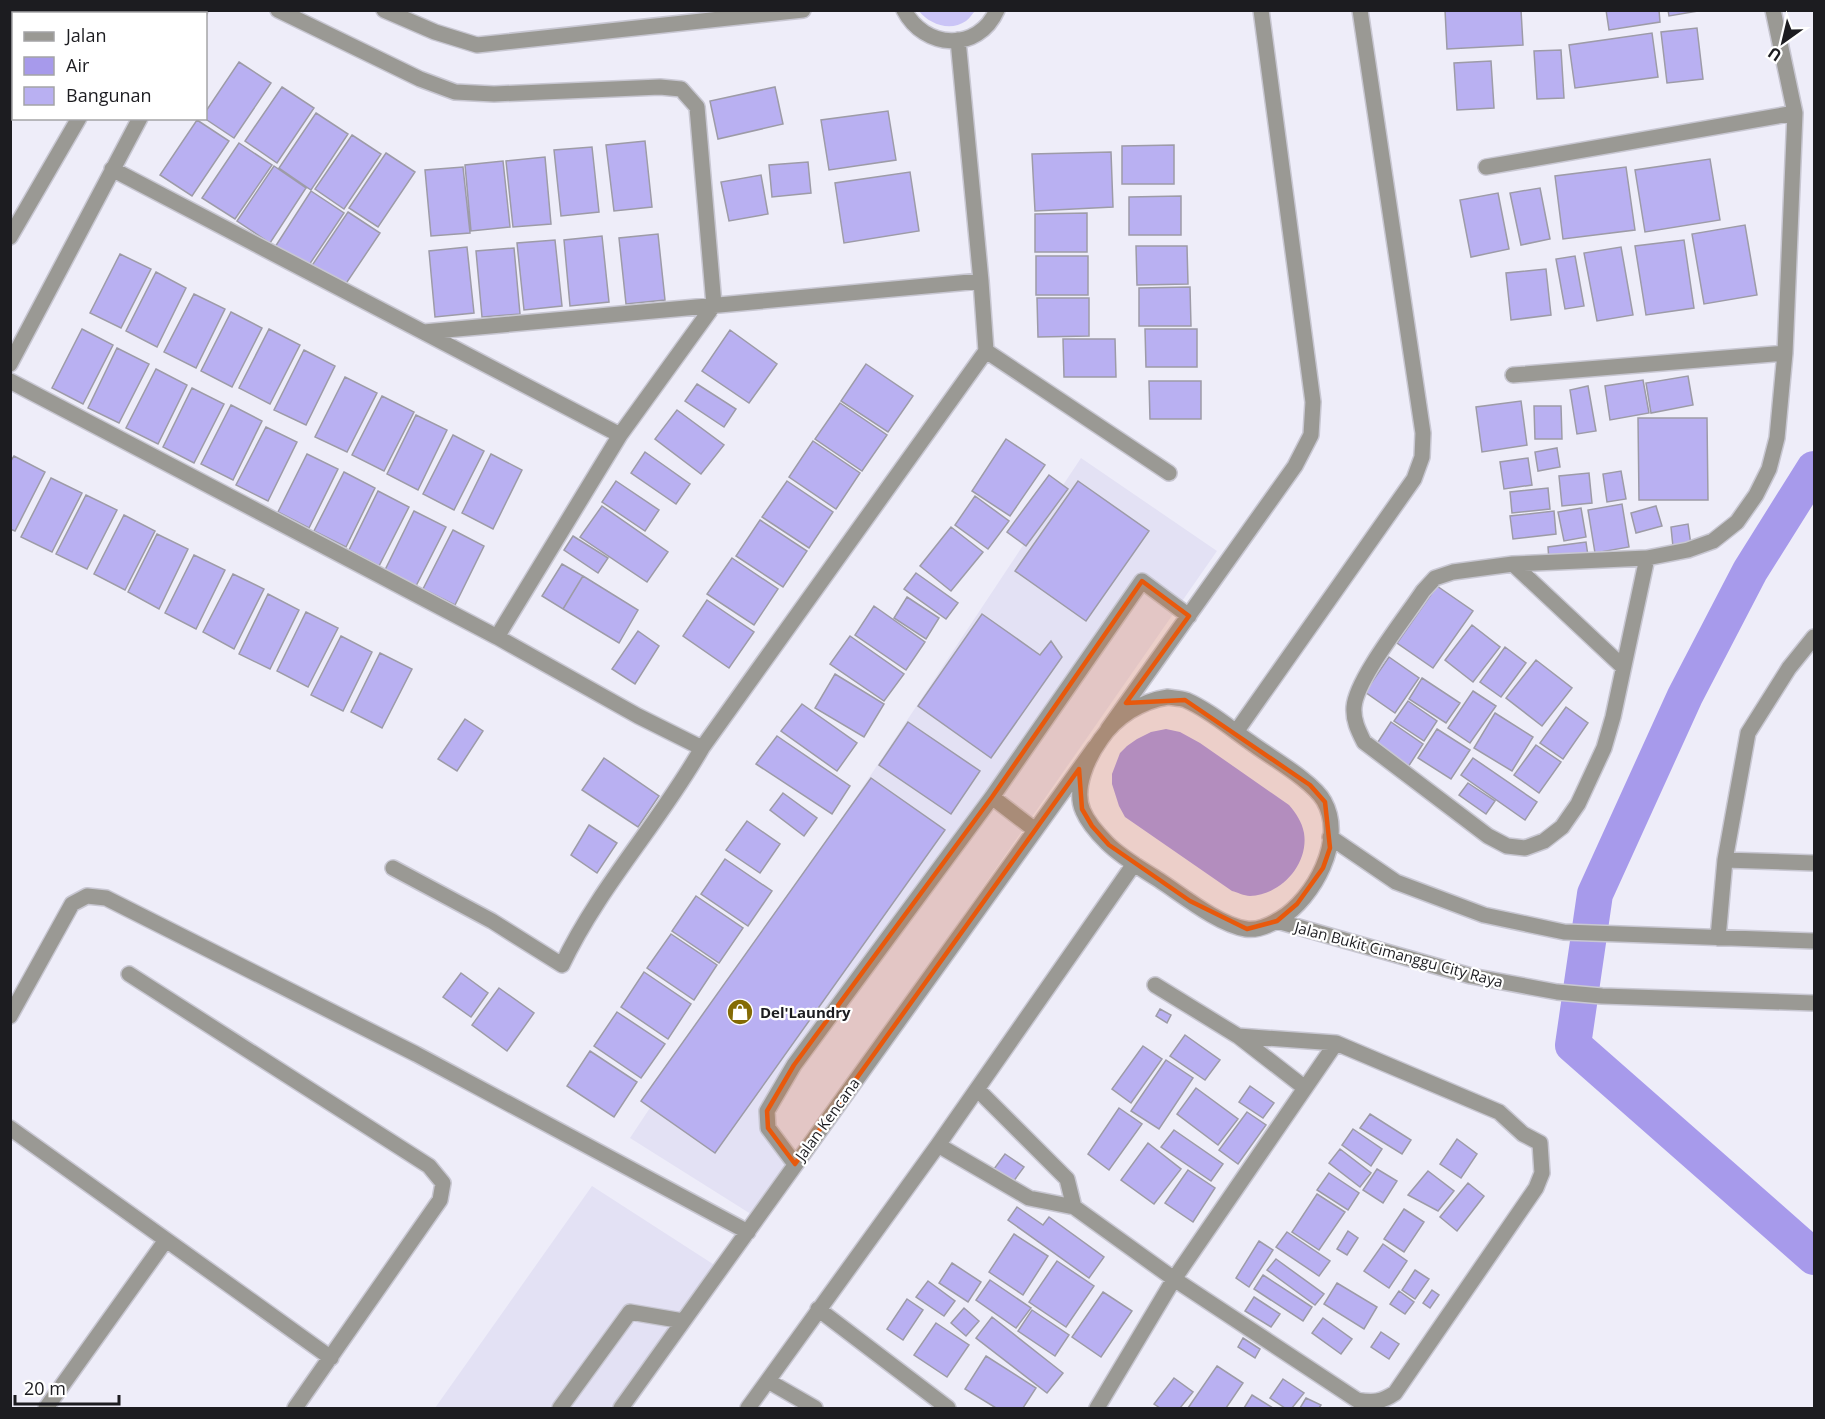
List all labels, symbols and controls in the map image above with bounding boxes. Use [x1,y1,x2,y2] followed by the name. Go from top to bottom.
[12,12,207,120] legend
[1753,12,1813,72] north arrow
[64,23,106,47] text: Jalan
[1763,42,1786,67] text: U
[66,53,90,77] text: Air
[66,83,152,107] text: Bangunan
[1291,916,1505,991] street label: Jalan Bukit Cimanggu City Raya
[725,997,755,1027] shop icon: Del'Laundry
[760,1002,851,1022] place label: Del'Laundry
[789,1074,864,1166] street label: Jalan Kencana
[15,1368,118,1406] scale bar
[24,1376,66,1400] text: 20 m

